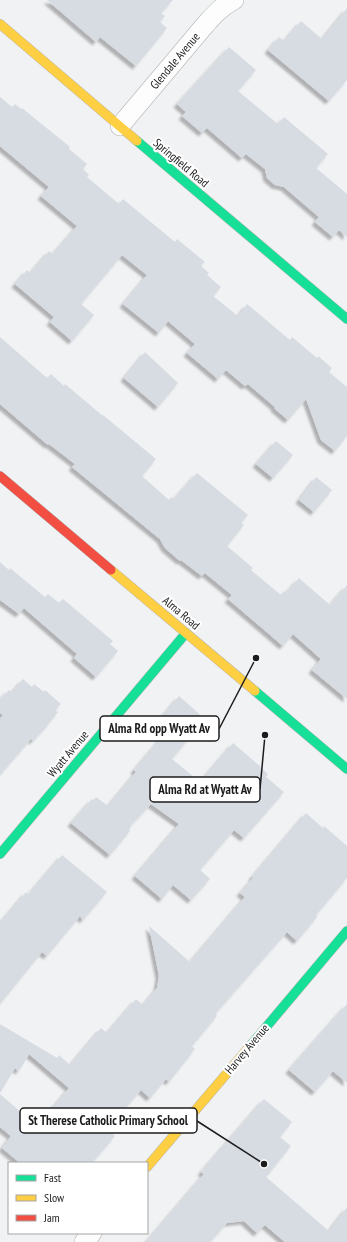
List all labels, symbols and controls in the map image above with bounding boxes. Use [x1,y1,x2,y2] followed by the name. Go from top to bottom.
[147,29,203,92] street label: Glendale Avenue
[150,135,212,190] street label: Springfield Road
[160,593,203,633] street label: Alma Road
[100,716,219,741] callout: Alma Rd opp Wyatt Av
[107,720,211,737] text: Alma Rd opp Wyatt Av
[44,727,92,780] street label: Wyatt Avenue
[150,777,260,802] callout: Alma Rd at Wyatt Av
[157,781,253,798] text: Alma Rd at Wyatt Av
[221,1021,272,1077] street label: Harvey Avenue
[20,1108,197,1133] callout: St Therese Catholic Primary School
[28,1112,189,1129] text: St Therese Catholic Primary School
[8,1162,148,1234] legend
[44,1170,62,1185] text: Fast
[44,1190,65,1205] text: Slow
[43,1210,60,1225] text: Jam

